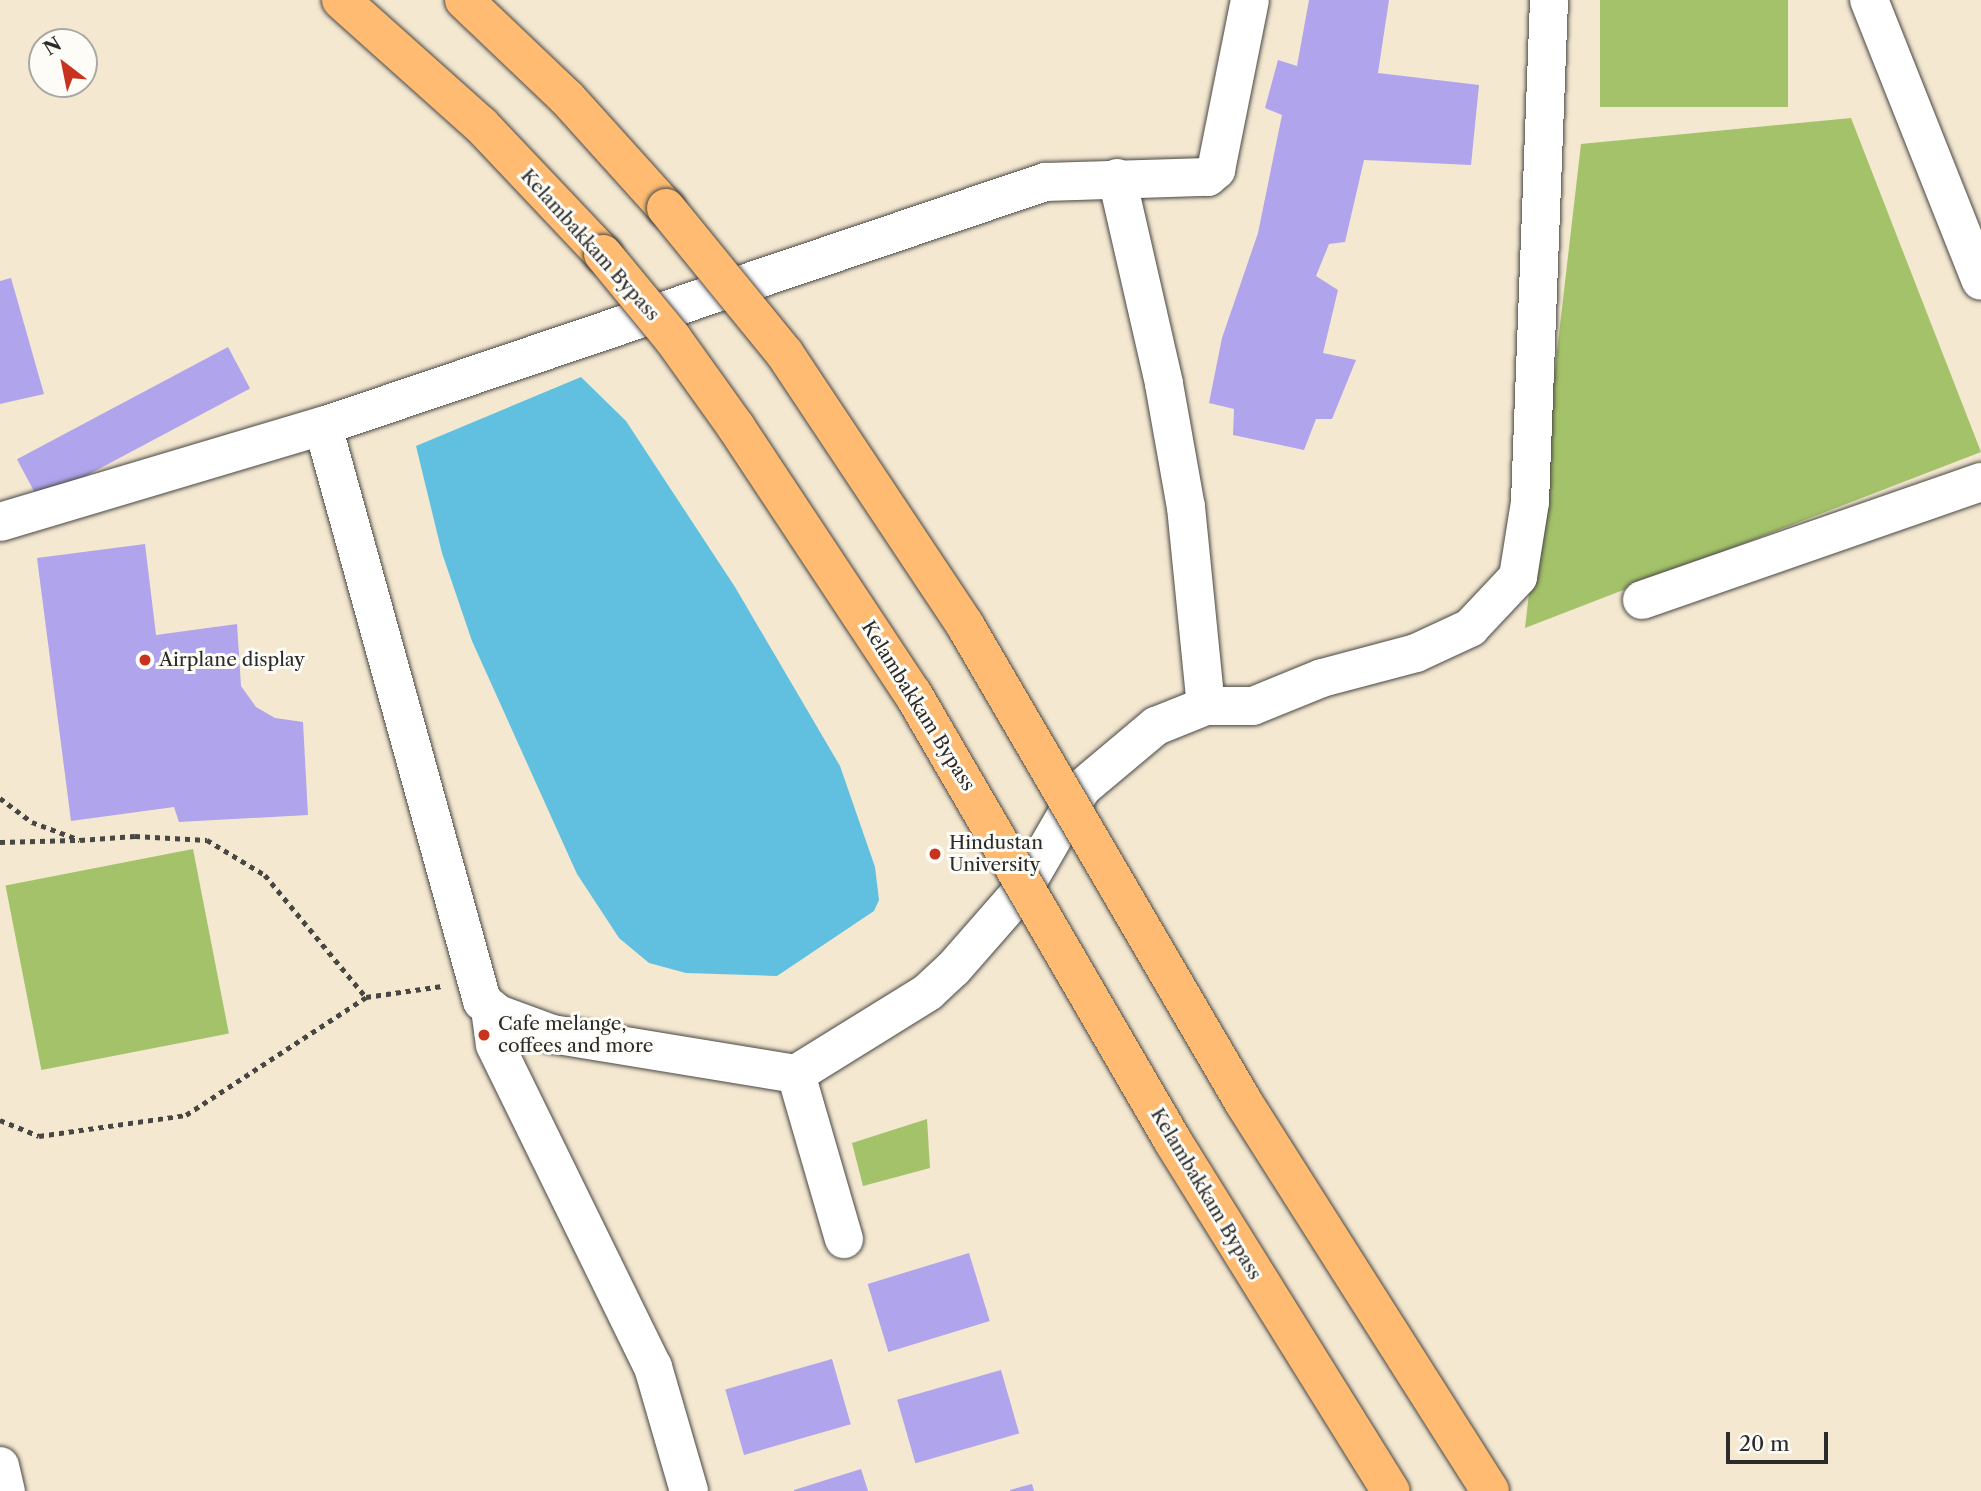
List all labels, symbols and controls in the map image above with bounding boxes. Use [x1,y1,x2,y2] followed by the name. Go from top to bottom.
[28,28,98,98] north arrow
[40,32,66,61] text: N
[516,165,664,325] street label: Kelambakkam Bypass
[856,617,980,795] street label: Kelambakkam Bypass
[159,649,305,671] place label: Airplane display
[137,652,153,668] marker: Airplane display
[949,832,1043,876] place label: Hindustan University
[927,846,943,862] marker: Hindustan University
[498,1013,653,1057] place label: Cafe melange, coffees and more
[476,1027,492,1043] marker: Cafe melange, coffees and more
[1146,1104,1266,1284] street label: Kelambakkam Bypass
[1729,1418,1830,1462] scale bar
[1739,1431,1790,1456] text: 20 m

